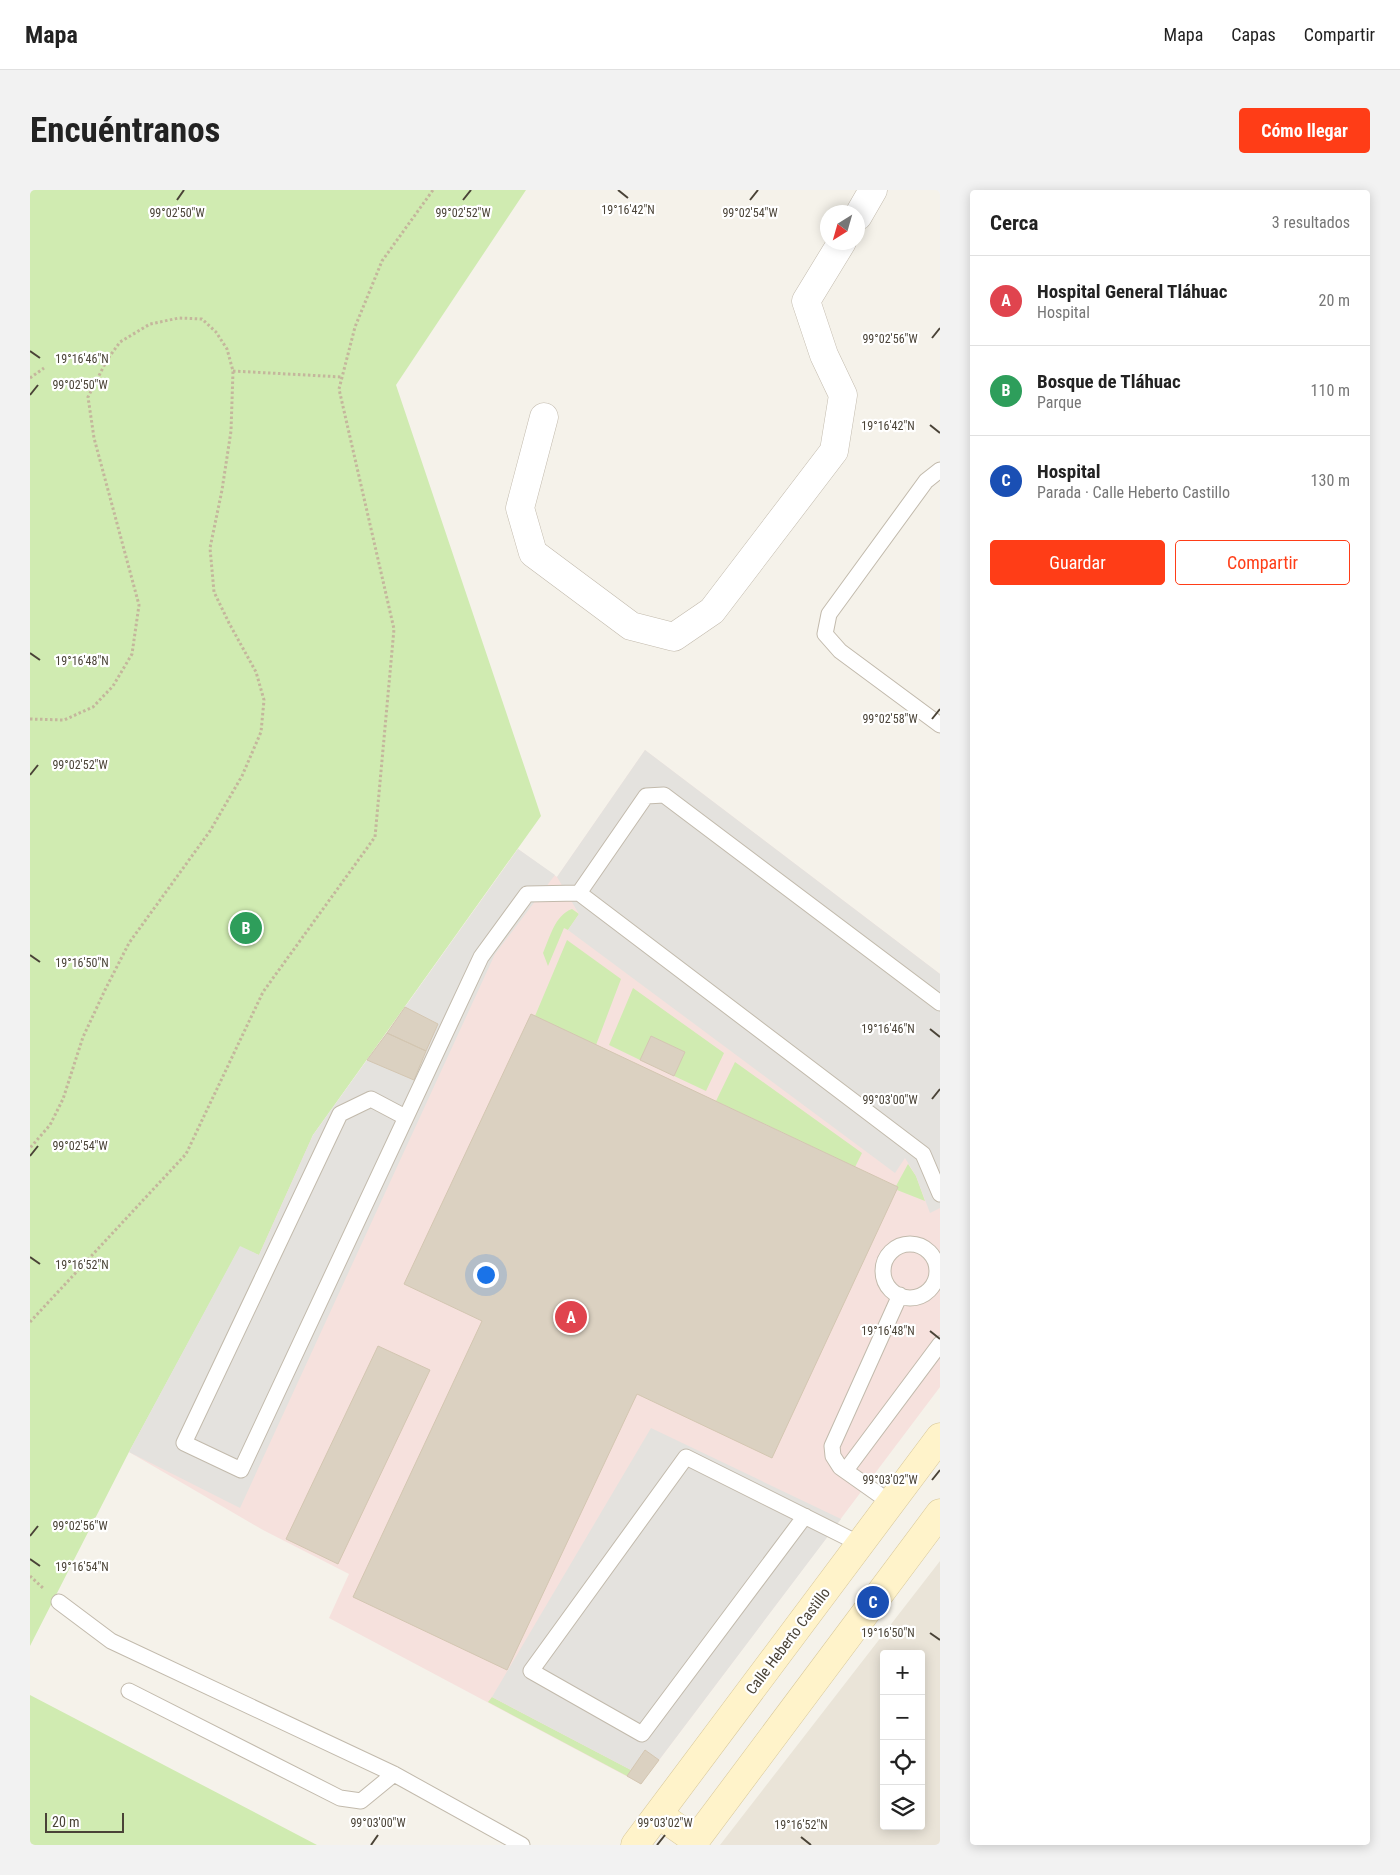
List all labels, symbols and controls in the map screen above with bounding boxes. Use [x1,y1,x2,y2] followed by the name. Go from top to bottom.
[25,21,78,49] text: Mapa
[1164,24,1203,45] text: Mapa
[1231,24,1276,45] text: Capas
[1304,24,1375,45] text: Compartir
[1239,108,1370,153] button: Cómo llegar
[30,110,221,151] text: Encuéntranos
[601,203,655,217] text: 19°16'42"N
[820,205,865,250] north arrow
[149,206,205,220] text: 99°02'50"W
[435,206,491,220] text: 99°02'52"W
[722,206,778,220] text: 99°02'54"W
[990,211,1038,235] text: Cerca
[1272,213,1350,232] text: 3 resultados
[1037,280,1228,303] text: Hospital General Tláhuac
[1001,291,1011,310] text: A
[1318,291,1350,310] text: 20 m
[1037,303,1090,322] text: Hospital
[862,332,918,346] text: 99°02'56"W
[55,352,109,366] text: 19°16'46"N
[1037,370,1181,393] text: Bosque de Tláhuac
[52,378,108,392] text: 99°02'50"W
[1002,381,1010,400] text: B
[1311,381,1350,400] text: 110 m
[1037,393,1081,412] text: Parque
[861,419,915,433] text: 19°16'42"N
[1037,460,1101,483] text: Hospital
[1001,471,1011,490] text: C
[1311,471,1350,490] text: 130 m
[1037,483,1230,502] text: Parada · Calle Heberto Castillo
[990,540,1165,585] button: Guardar
[1175,540,1350,585] button: Compartir
[55,654,109,668] text: 19°16'48"N
[862,712,918,726] text: 99°02'58"W
[52,758,108,772] text: 99°02'52"W
[230,909,262,947] pin: B
[55,956,109,970] text: 19°16'50"N
[861,1022,915,1036] text: 19°16'46"N
[862,1093,918,1107] text: 99°03'00"W
[52,1139,108,1153] text: 99°02'54"W
[55,1258,109,1272] text: 19°16'52"N
[473,1262,499,1288] your location
[555,1298,587,1336] pin: A
[861,1324,915,1338] text: 19°16'48"N
[862,1473,918,1487] text: 99°03'02"W
[52,1519,108,1533] text: 99°02'56"W
[55,1560,109,1574] text: 19°16'54"N
[857,1583,889,1621] pin: C
[742,1584,834,1698] street label: Calle Heberto Castillo
[861,1626,915,1640] text: 19°16'50"N
[880,1650,925,1830] map controls
[880,1650,925,1695] button: +
[880,1695,925,1740] button: −
[880,1740,925,1785] button: locate
[880,1785,925,1830] button: layers
[45,1810,124,1833] scale bar
[52,1814,80,1830] text: 20 m
[350,1816,406,1830] text: 99°03'00"W
[637,1816,693,1830] text: 99°03'02"W
[774,1818,828,1832] text: 19°16'52"N

